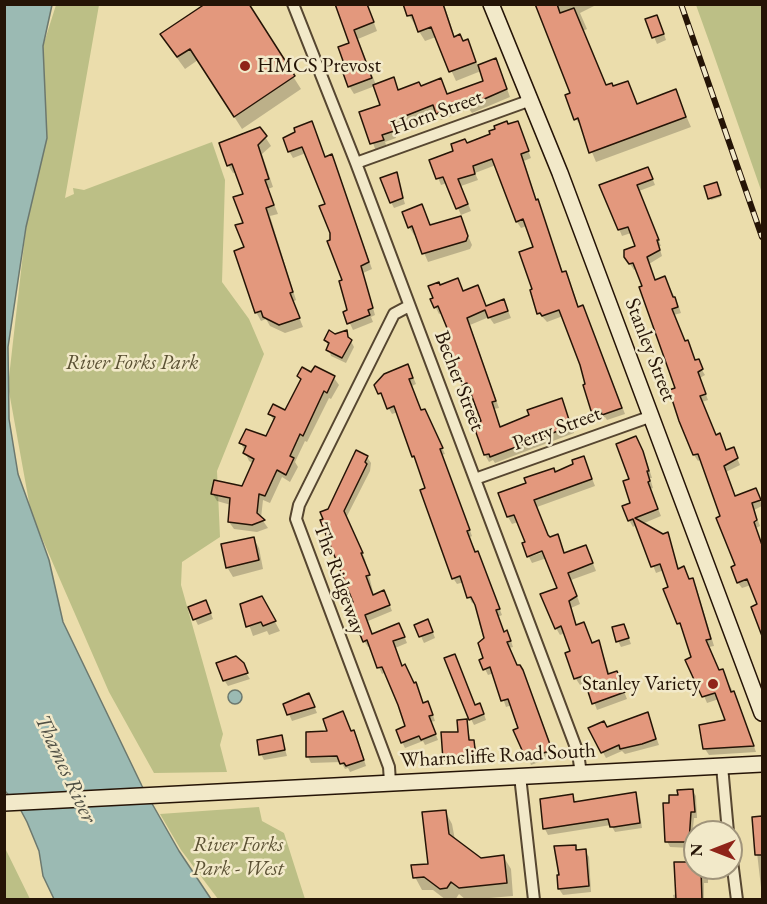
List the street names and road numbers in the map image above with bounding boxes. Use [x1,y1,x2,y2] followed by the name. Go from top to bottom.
[388,85,486,141] street label: Horn Street
[619,295,681,405] street label: Stanley Street
[428,327,490,435] street label: Becher Street
[509,401,605,457] street label: Perry Street
[307,520,371,638] street label: The Ridgeway
[399,738,597,774] street label: Wharncliffe Road South

